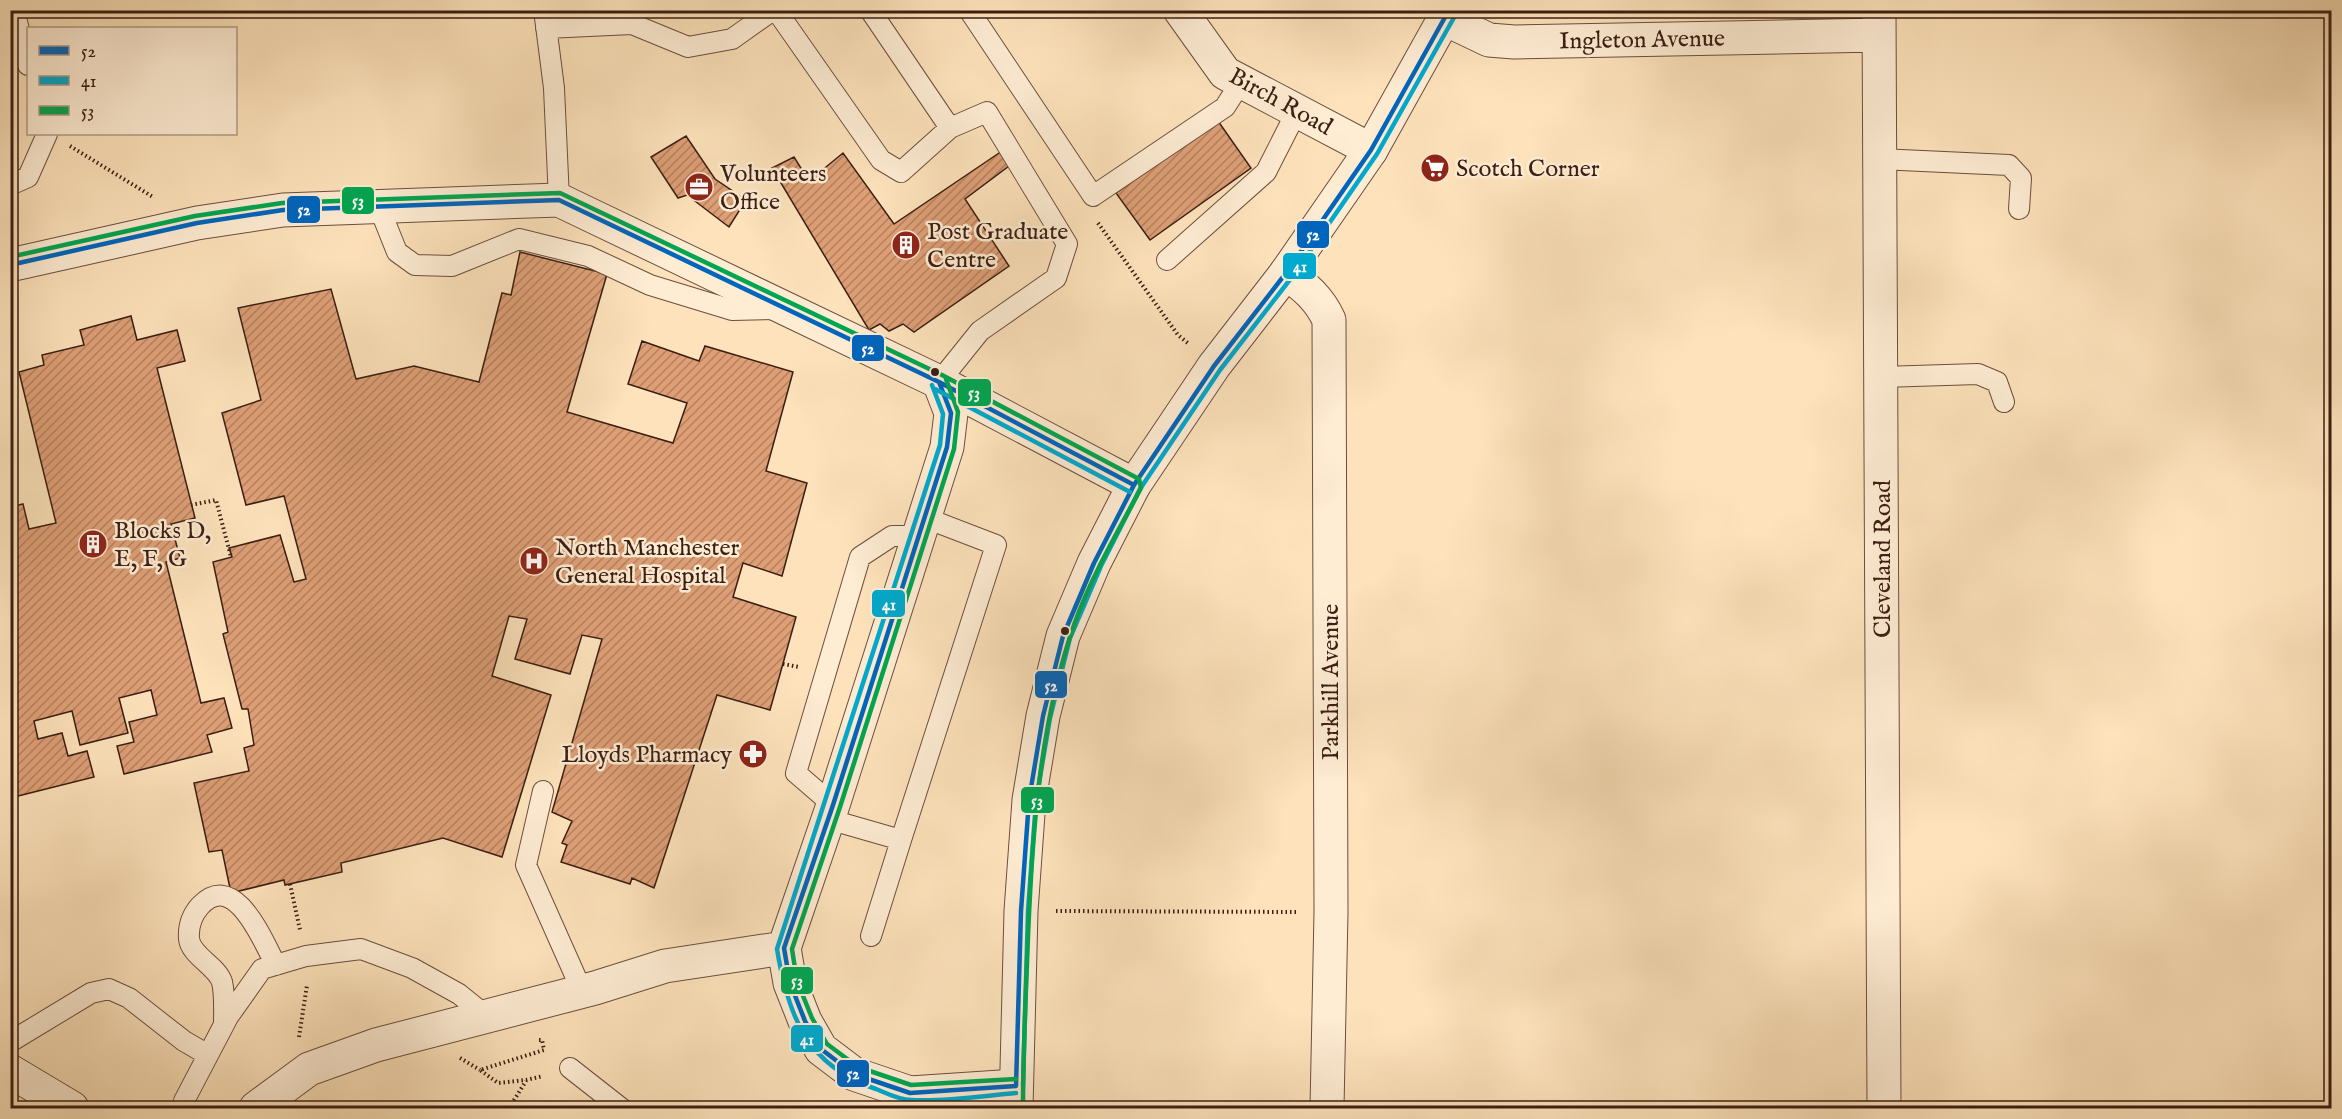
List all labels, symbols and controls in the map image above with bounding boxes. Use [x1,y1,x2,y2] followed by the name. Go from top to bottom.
[1559,24,1725,57] street label: Ingleton Avenue
[27,27,237,135] legend
[81,41,96,64] text: 52
[1223,61,1338,144] street label: Birch Road
[81,71,97,94] text: 41
[81,101,94,124] text: 53
[1419,152,1451,184] supermarket icon: Scotch Corner
[1456,154,1600,185] place label: Scotch Corner
[719,159,826,218] place label: Volunteers Office
[683,171,715,203] office icon: Volunteers Office
[341,186,375,215] line badge: 53
[352,192,364,212] text: 53
[286,195,321,224] line badge: 52
[297,201,311,221] text: 52
[927,217,1068,276] place label: Post Graduate Centre
[1296,220,1330,249] line badge: 52
[1306,226,1320,246] text: 52
[890,229,922,261] building icon: Post Graduate Centre
[1282,252,1317,280] line badge: 41
[1293,258,1307,278] text: 41
[851,334,885,362] line badge: 52
[861,340,875,360] text: 52
[929,366,941,378] unlabelled marker
[957,378,992,407] line badge: 53
[968,384,980,404] text: 53
[1868,480,1899,638] street label: Cleveland Road
[114,516,211,575] place label: Blocks D, E, F, G
[77,528,109,560] building icon: Blocks D, E, F, G
[555,533,739,592] place label: North Manchester General Hospital
[518,545,550,577] hospital icon: North Manchester General Hospital
[871,589,906,618] line badge: 41
[882,596,896,616] text: 41
[1316,604,1347,760] street label: Parkhill Avenue
[1059,625,1071,637] unlabelled marker
[1034,670,1068,699] line badge: 52
[1044,677,1058,697] text: 52
[737,738,769,770] pharmacy icon: Lloyds Pharmacy
[561,740,732,771] place label: Lloyds Pharmacy
[1020,786,1055,814] line badge: 53
[1031,792,1043,812] text: 53
[780,966,814,995] line badge: 53
[791,972,803,992] text: 53
[790,1024,824,1053] line badge: 41
[800,1031,814,1051] text: 41
[836,1059,870,1088] line badge: 52
[846,1065,860,1085] text: 52

